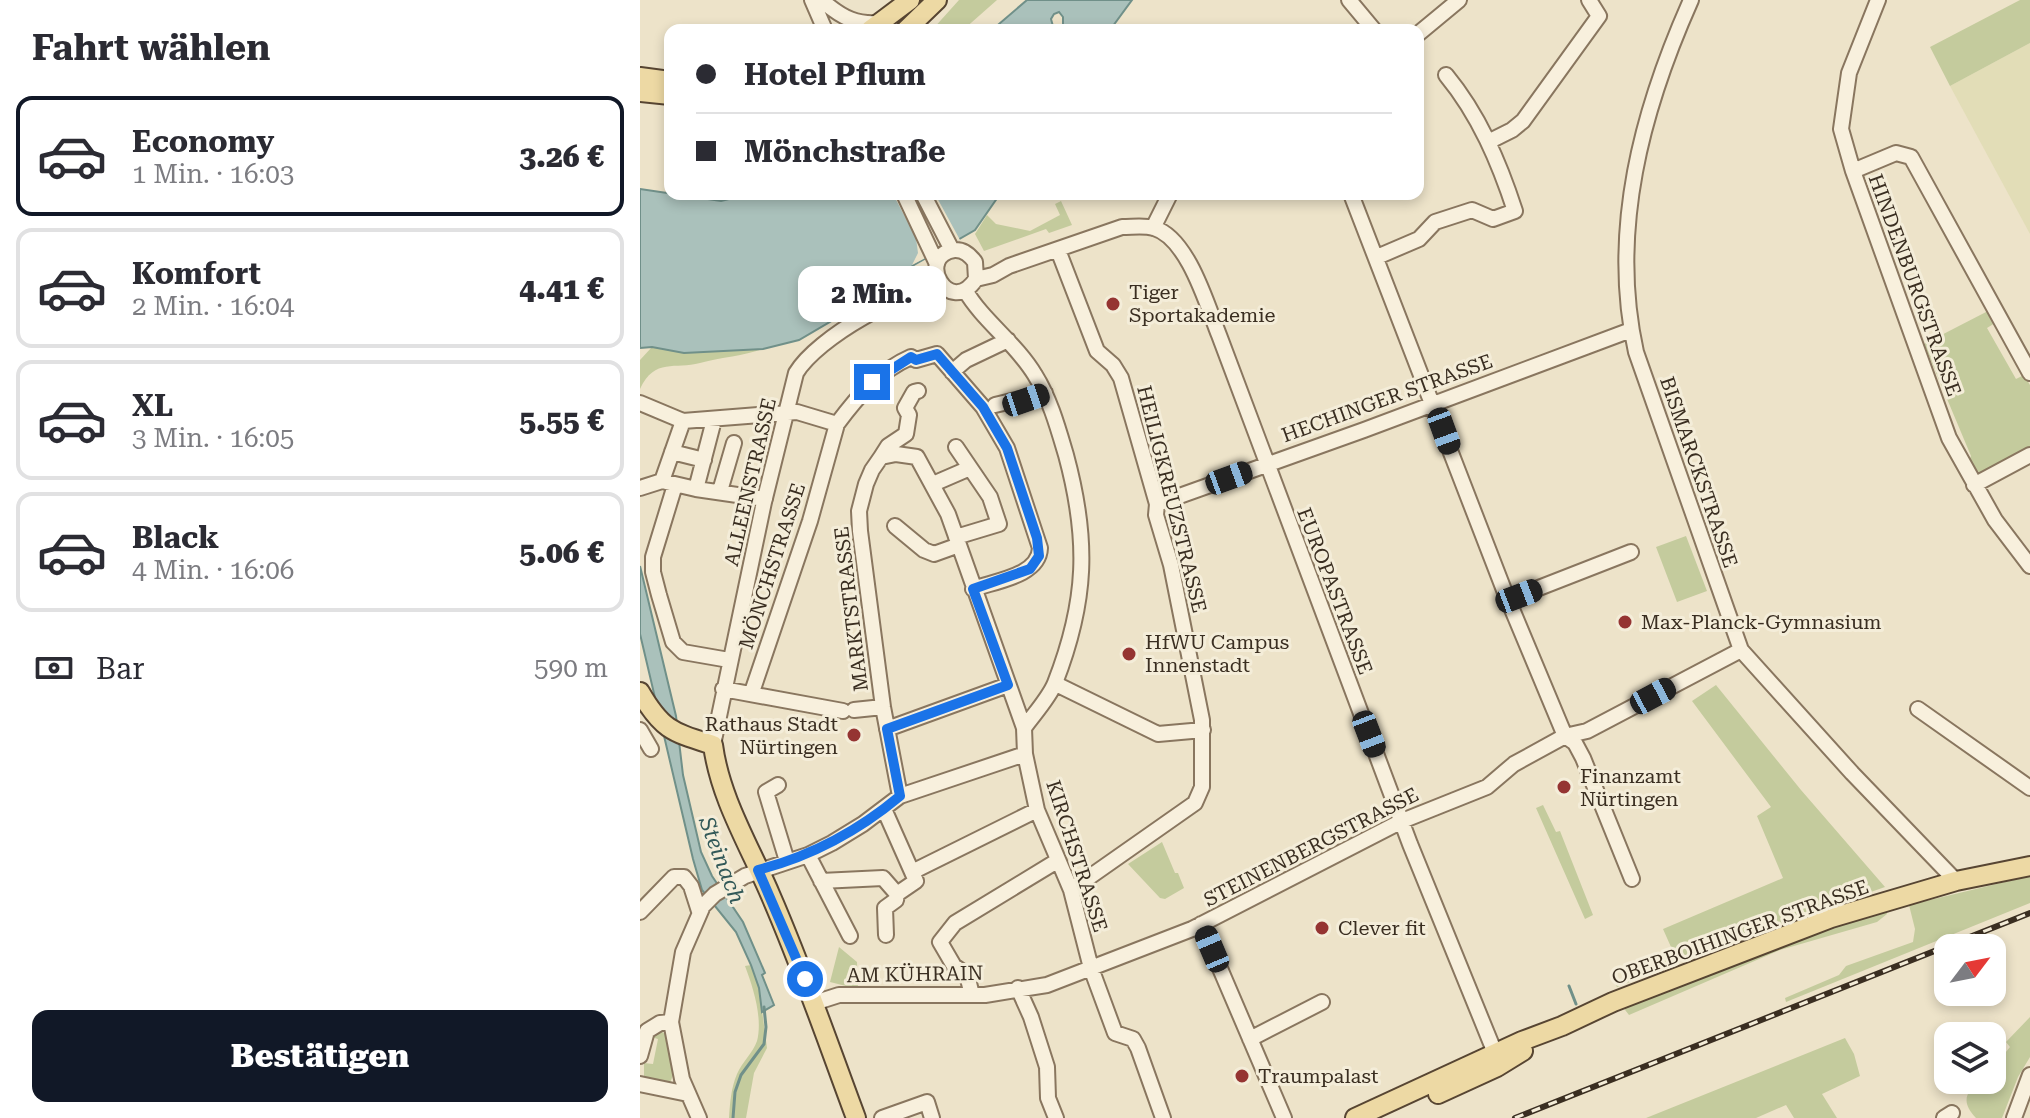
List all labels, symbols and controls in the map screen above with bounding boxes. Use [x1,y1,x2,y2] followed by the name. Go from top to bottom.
[32,27,270,69] text: Fahrt wählen
[744,57,926,92] text: Hotel Pflum
[36,120,108,192] icon: car
[132,124,274,159] text: Economy
[744,134,946,169] text: Mönchstraße
[519,139,604,174] text: 3.26 €
[132,159,294,189] text: 1 Min. · 16:03
[1864,171,1966,399] street label: HINDENBURGSTRASSE
[36,252,108,324] icon: car
[132,256,261,291] text: Komfort
[798,266,946,322] callout: 2 Min.
[519,271,604,306] text: 4.41 €
[831,279,913,309] text: 2 Min.
[1129,280,1276,327] place label: Tiger Sportakademie
[132,291,294,321] text: 2 Min. · 16:04
[1104,295,1122,313] marker: Tiger Sportakademie
[1278,349,1496,447] street label: HECHINGER STRASSE
[854,364,890,400] route end
[1655,373,1743,571] street label: BISMARCKSTRASSE
[999,381,1053,419] car
[1132,383,1212,615] street label: HEILIGKREUZSTRASSE
[36,384,108,456] icon: car
[132,388,173,423] text: XL
[719,396,781,568] street label: ALLEENSTRASSE
[519,403,604,438] text: 5.55 €
[1425,404,1463,458] car
[132,423,294,453] text: 3 Min. · 16:05
[1202,459,1256,497] car
[734,480,810,652] street label: MÖNCHSTRASSE
[1292,504,1378,678] street label: EUROPASTRASSE
[36,516,108,588] icon: car
[132,520,219,555] text: Black
[829,525,873,693] street label: MARKTSTRASSE
[519,535,604,570] text: 5.06 €
[132,555,294,585] text: 4 Min. · 16:06
[1492,576,1546,616] car
[1641,610,1882,634] place label: Max-Planck-Gymnasium
[1616,613,1634,631] marker: Max-Planck-Gymnasium
[1145,630,1289,677] place label: HfWU Campus Innenstadt
[1120,645,1138,663] marker: HfWU Campus Innenstadt
[32,646,76,690] icon: cash
[96,651,145,686] text: Bar
[534,653,608,683] text: 590 m
[1626,674,1680,718] car
[1349,707,1389,761] car
[705,712,839,759] place label: Rathaus Stadt Nürtingen
[845,726,863,744] marker: Rathaus Stadt Nürtingen
[1580,764,1682,811] place label: Finanzamt Nürtingen
[1041,777,1113,935] street label: KIRCHSTRASSE
[1555,778,1573,796] marker: Finanzamt Nürtingen
[1200,782,1422,912] street label: STEINENBERGSTRASSE
[694,812,750,907] water label: Steinach
[1608,874,1872,990] street label: OBERBOIHINGER STRASSE
[1338,916,1426,940] place label: Clever fit
[1313,919,1331,937] marker: Clever fit
[1192,922,1232,976] car
[1934,934,2006,1006] north arrow
[1934,934,2006,1094] map controls
[787,961,823,997] route start
[846,961,984,987] street label: AM KÜHRAIN
[32,1010,608,1102] button: Bestätigen
[1934,1022,2006,1094] button: layers
[1258,1064,1379,1088] place label: Traumpalast
[1233,1067,1251,1085] marker: Traumpalast

